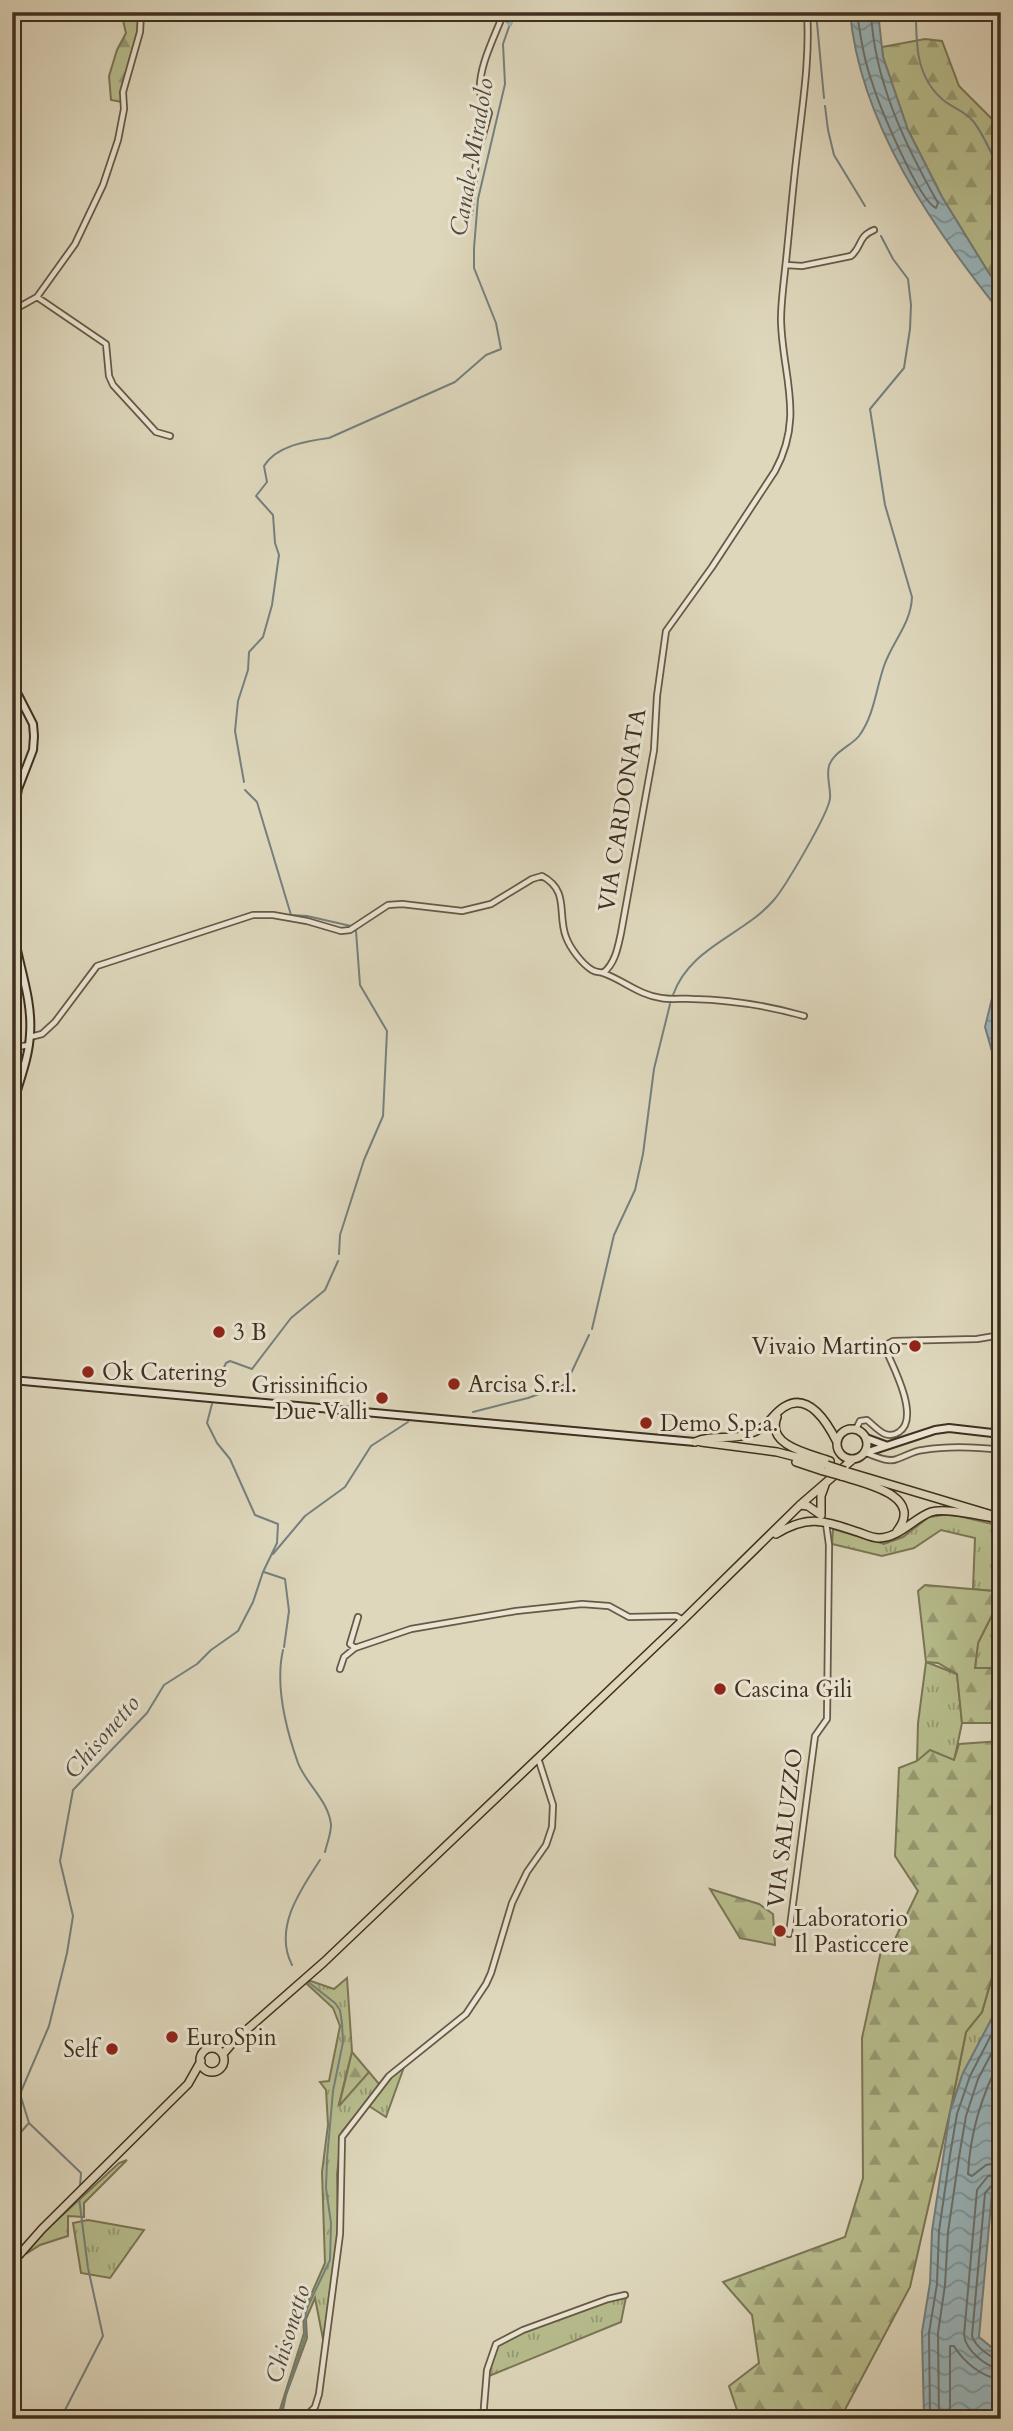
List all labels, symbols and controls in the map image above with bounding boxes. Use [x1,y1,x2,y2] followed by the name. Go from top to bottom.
[442,76,502,238] water label: Canale Miradolo
[591,706,653,914] street label: VIA CARDONATA
[233,1317,267,1348] place label: 3 B
[211,1324,227,1340] marker: 3 B
[752,1331,901,1362] place label: Vivaio Martino
[907,1338,923,1354] marker: Vivaio Martino
[102,1357,227,1388] place label: Ok Catering
[80,1364,96,1380] marker: Ok Catering
[468,1369,577,1400] place label: Arcisa S.r.l.
[251,1370,368,1427] place label: Grissinificio Due Valli
[446,1376,462,1392] marker: Arcisa S.r.l.
[374,1390,390,1406] marker: Grissinificio Due Valli
[660,1408,778,1439] place label: Demo S.p.a.
[638,1415,654,1431] marker: Demo S.p.a.
[734,1674,852,1705] place label: Cascina Gili
[712,1681,728,1697] marker: Cascina Gili
[56,1688,148,1786] water label: Chisonetto
[760,1746,810,1910] street label: VIA SALUZZO
[794,1903,909,1960] place label: Laboratorio Il Pasticcere
[772,1923,788,1939] marker: Laboratorio Il Pasticcere
[186,2022,277,2053] place label: EuroSpin
[164,2029,180,2045] marker: EuroSpin
[63,2034,102,2065] place label: Self
[104,2041,120,2057] marker: Self
[257,2281,319,2387] water label: Chisonetto

